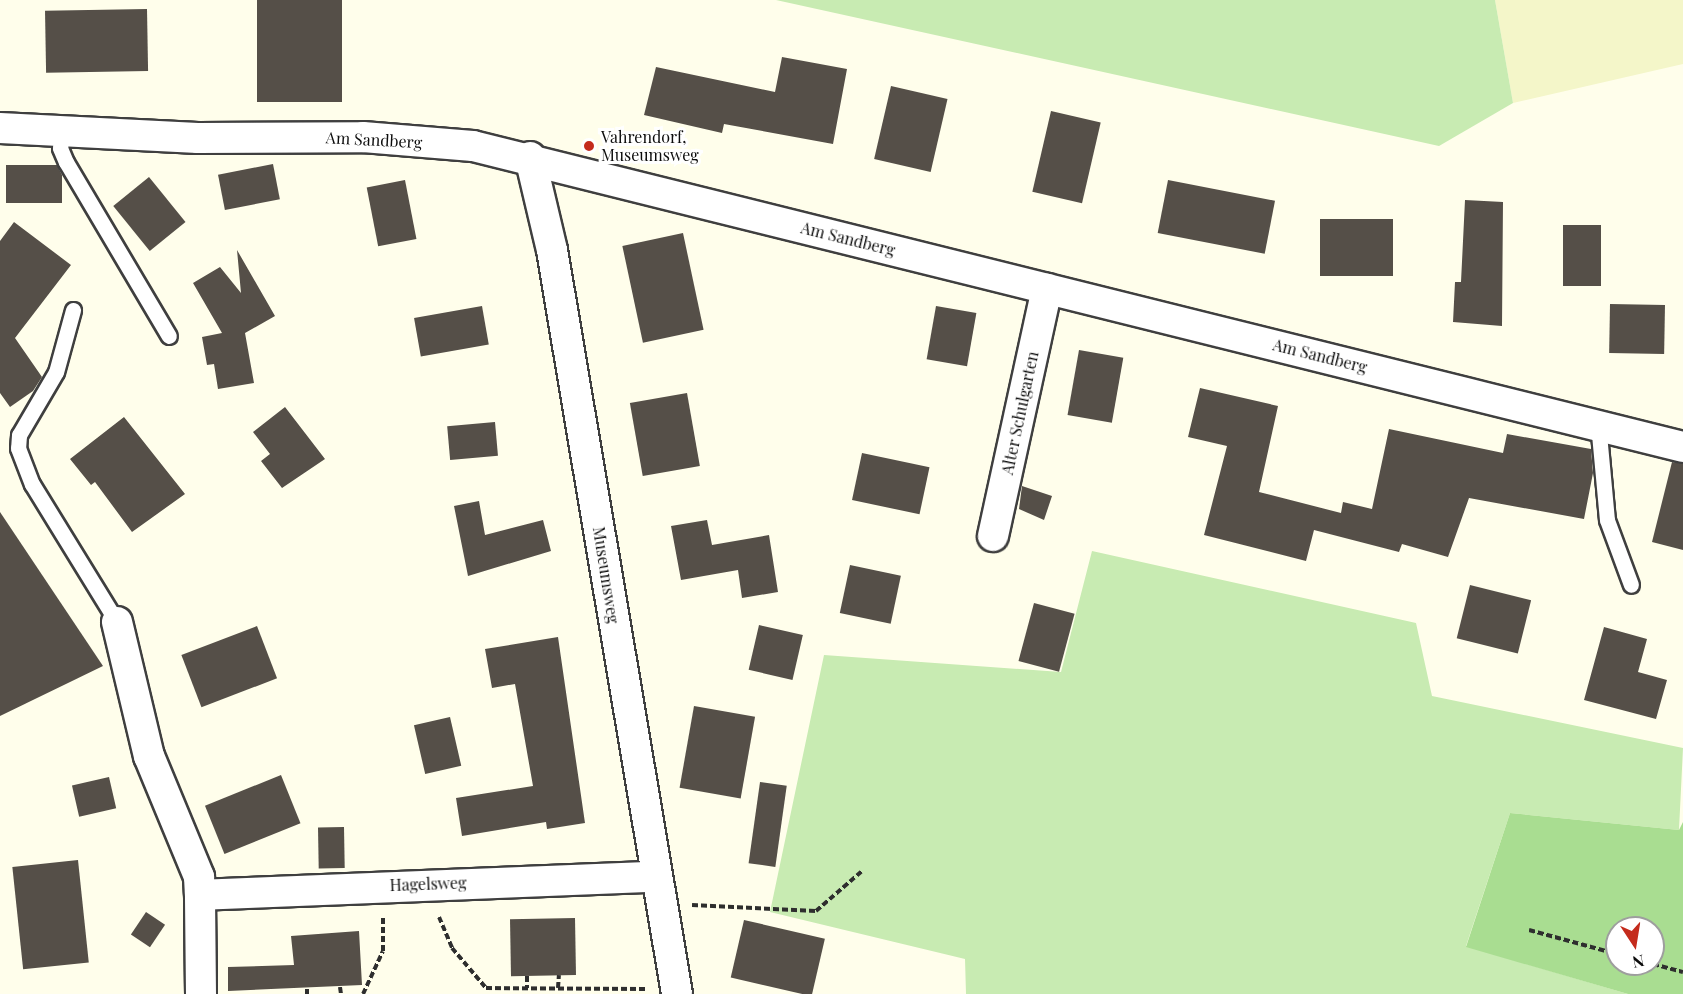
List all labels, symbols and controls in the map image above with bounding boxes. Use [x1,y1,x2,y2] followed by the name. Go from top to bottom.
[601,127,699,165] place label: Vahrendorf, Museumsweg
[325,128,423,152] street label: Am Sandberg
[582,139,596,153] marker: Vahrendorf, Museumsweg
[799,218,897,260] street label: Am Sandberg
[1271,335,1369,377] street label: Am Sandberg
[998,349,1042,477] street label: Alter Schulgarten
[589,525,623,625] street label: Museumsweg
[389,873,467,895] street label: Hagelsweg
[1605,916,1665,976] north arrow
[1631,951,1646,974] text: N

